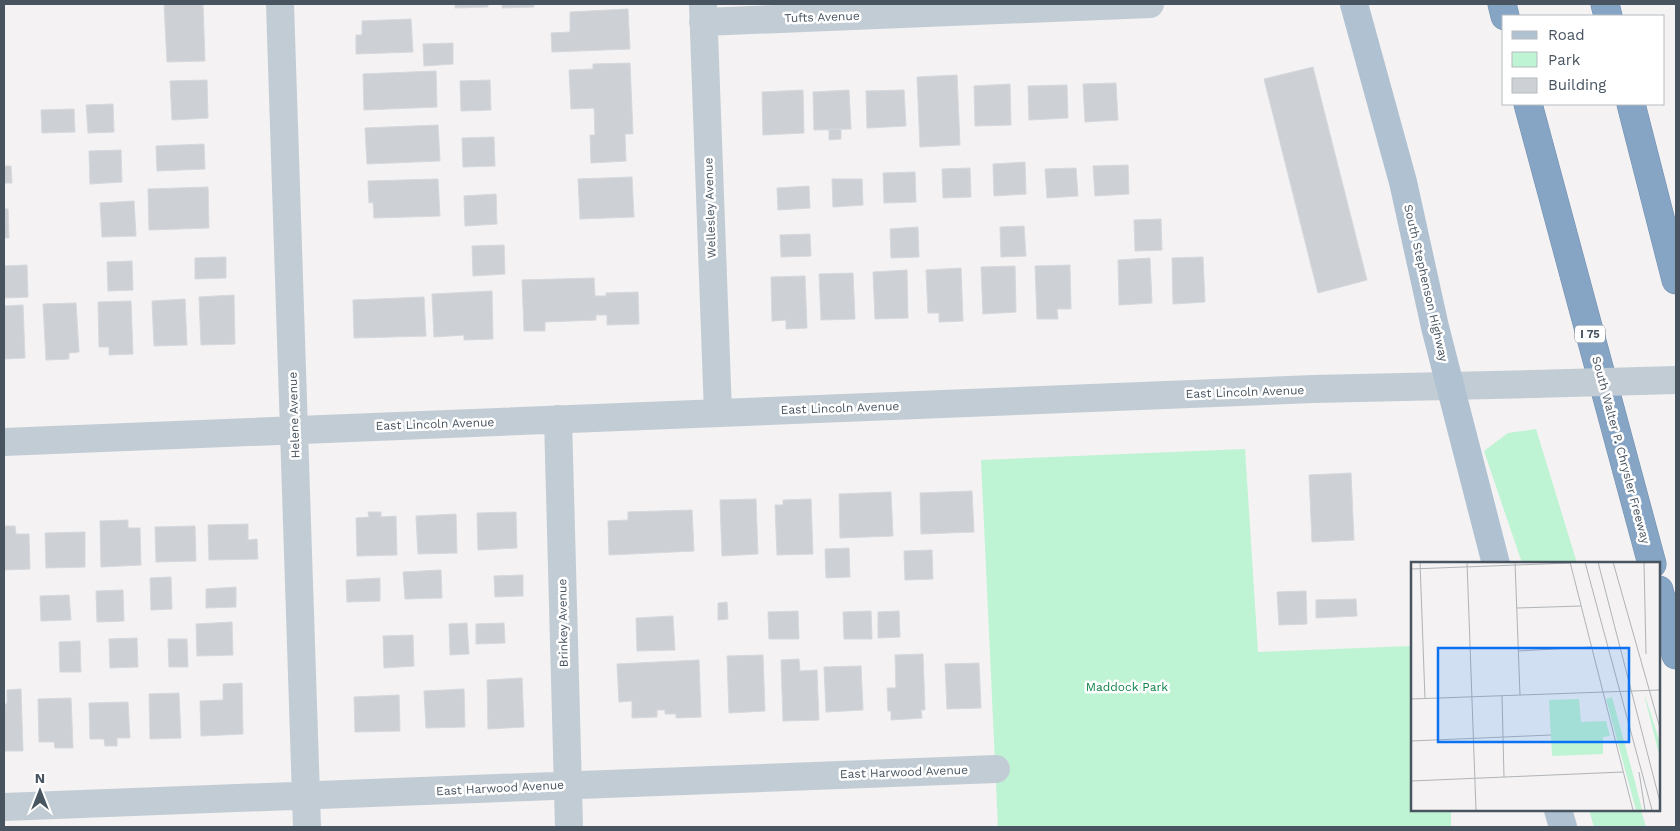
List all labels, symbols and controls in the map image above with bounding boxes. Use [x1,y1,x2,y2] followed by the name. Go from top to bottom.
[784,9,860,25] street label: Tufts Avenue
[1502,15,1665,105] legend
[1548,26,1585,44] text: Road
[1548,51,1581,69] text: Park
[1548,76,1606,94] text: Building
[701,157,719,259] street label: Wellesley Avenue
[1401,203,1451,364] street label: South Stephenson Highway
[1575,326,1605,342] road number: I 75
[1589,355,1653,546] street label: South Walter P. Chrysler Freeway
[285,371,303,459] street label: Helene Avenue
[1185,383,1305,401] street label: East Lincoln Avenue
[780,399,900,417] street label: East Lincoln Avenue
[375,415,495,433] street label: East Lincoln Avenue
[1411,562,1660,811] inset map
[555,579,571,667] street label: Brinkey Avenue
[1086,680,1168,694] park label: Maddock Park
[840,763,968,781] street label: East Harwood Avenue
[15,766,65,816] north arrow
[35,770,45,786] text: N
[436,778,564,798] street label: East Harwood Avenue

